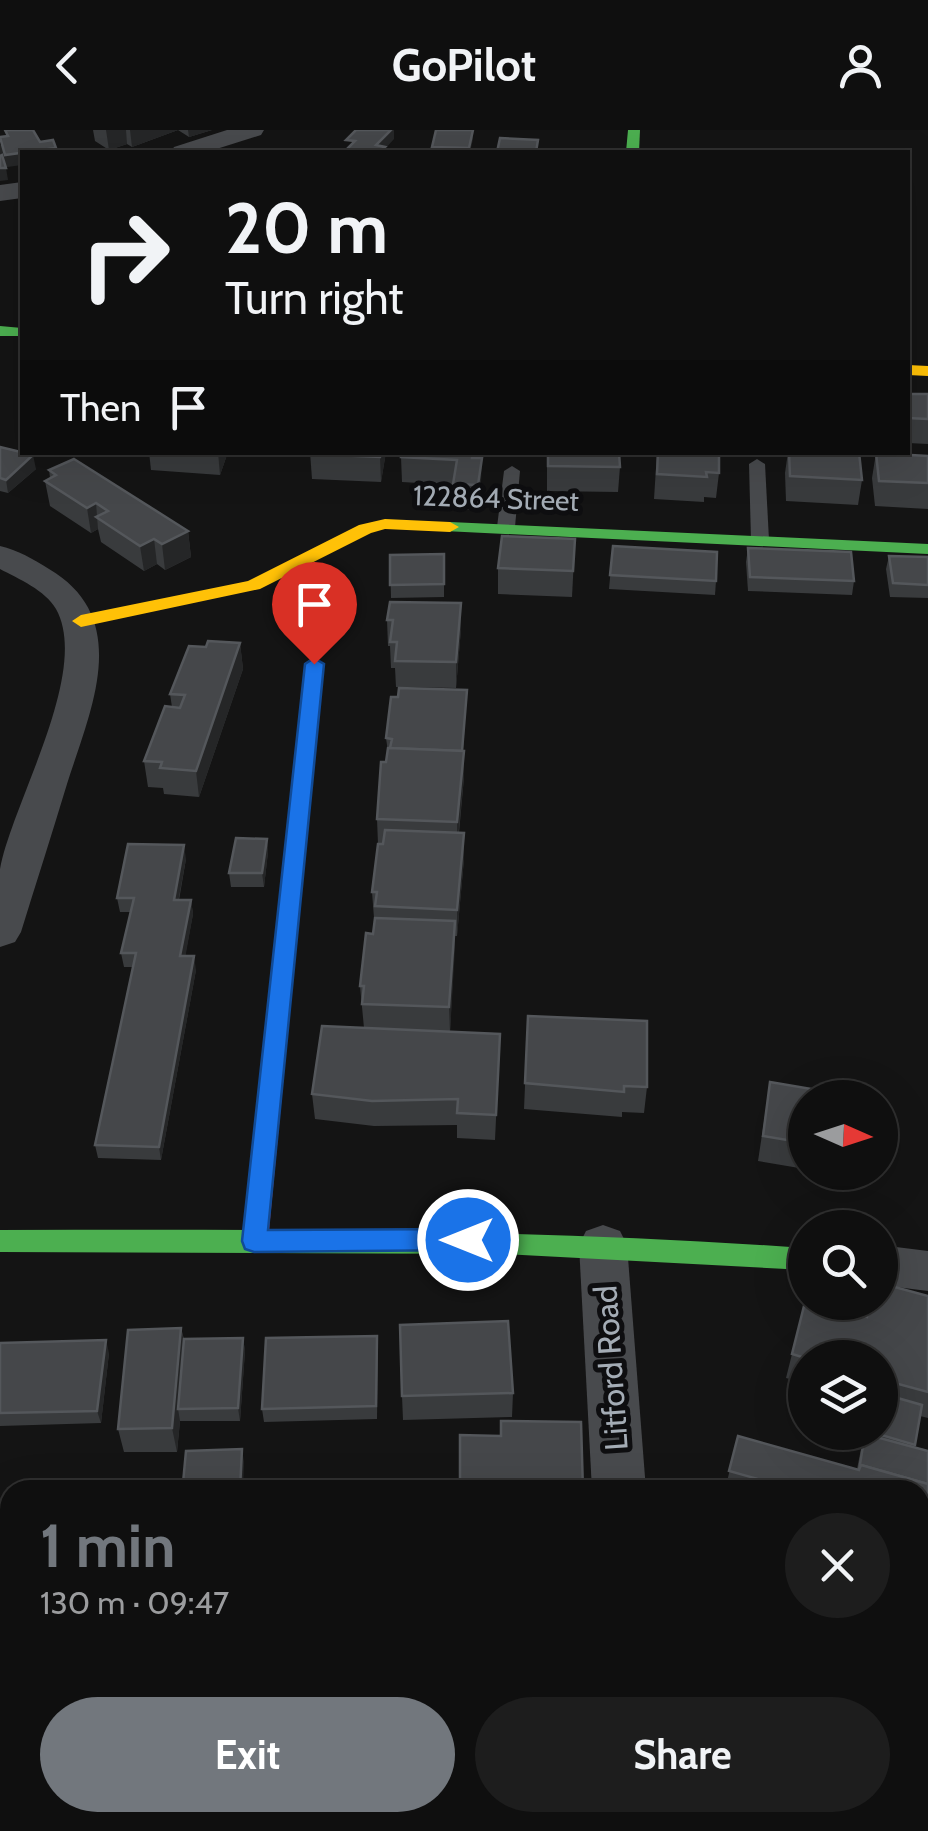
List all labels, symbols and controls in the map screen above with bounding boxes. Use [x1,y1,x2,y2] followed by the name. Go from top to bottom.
[40,38,95,93] icon: back
[392,38,536,92] text: GoPilot
[833,38,888,93] icon: person
[225,185,388,271] text: 20 m
[60,190,190,320] icon: right
[225,271,404,325] text: Turn right
[161,380,216,435] icon: arrive
[60,384,141,431] text: Then
[413,478,579,518] street label: 122864 Street
[272,562,357,665] pin
[287,577,342,632] icon: arrive
[788,1080,898,1190] north arrow
[788,1080,898,1450] map controls
[416,1188,520,1292] position arrow
[788,1210,898,1320] button: search
[585,1284,636,1452] street label: Litford Road
[788,1340,898,1450] button: layers
[40,1509,175,1582] text: 1 min
[785,1513,890,1618] button: close
[40,1583,229,1622] text: 130 m · 09:47
[40,1697,455,1812] button: Exit
[475,1697,890,1812] button: Share

